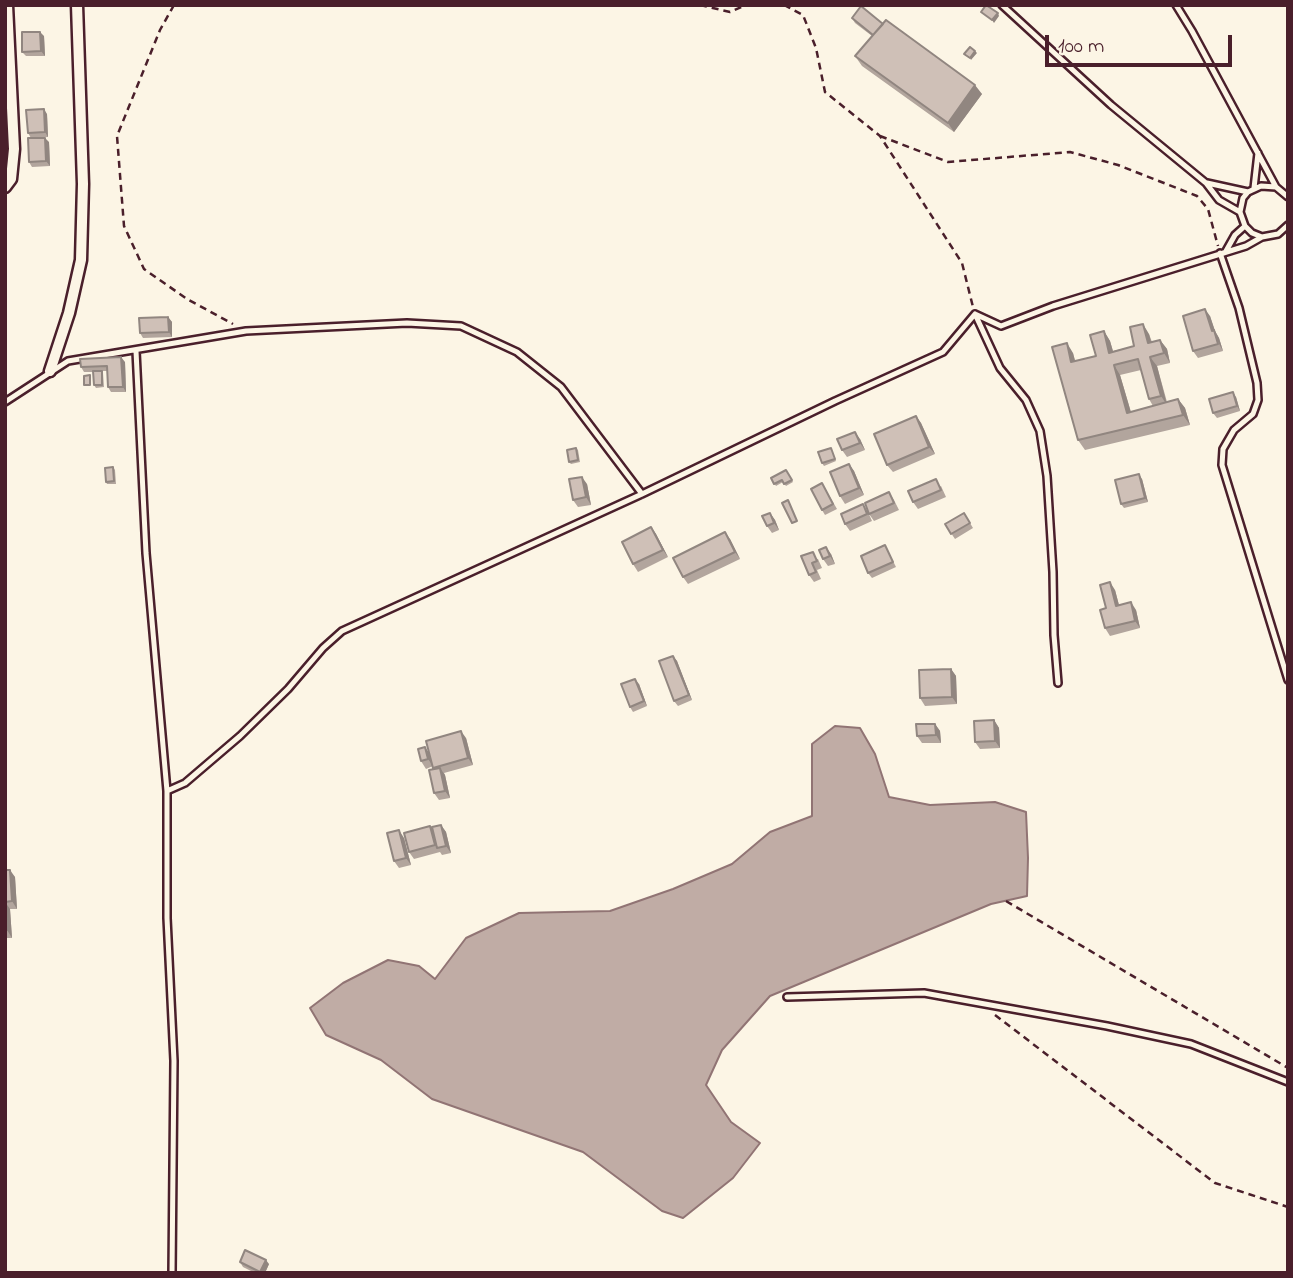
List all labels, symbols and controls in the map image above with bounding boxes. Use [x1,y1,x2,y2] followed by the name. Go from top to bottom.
[1048,21,1235,65] scale bar
[1058,32,1104,62] text: 100 m

